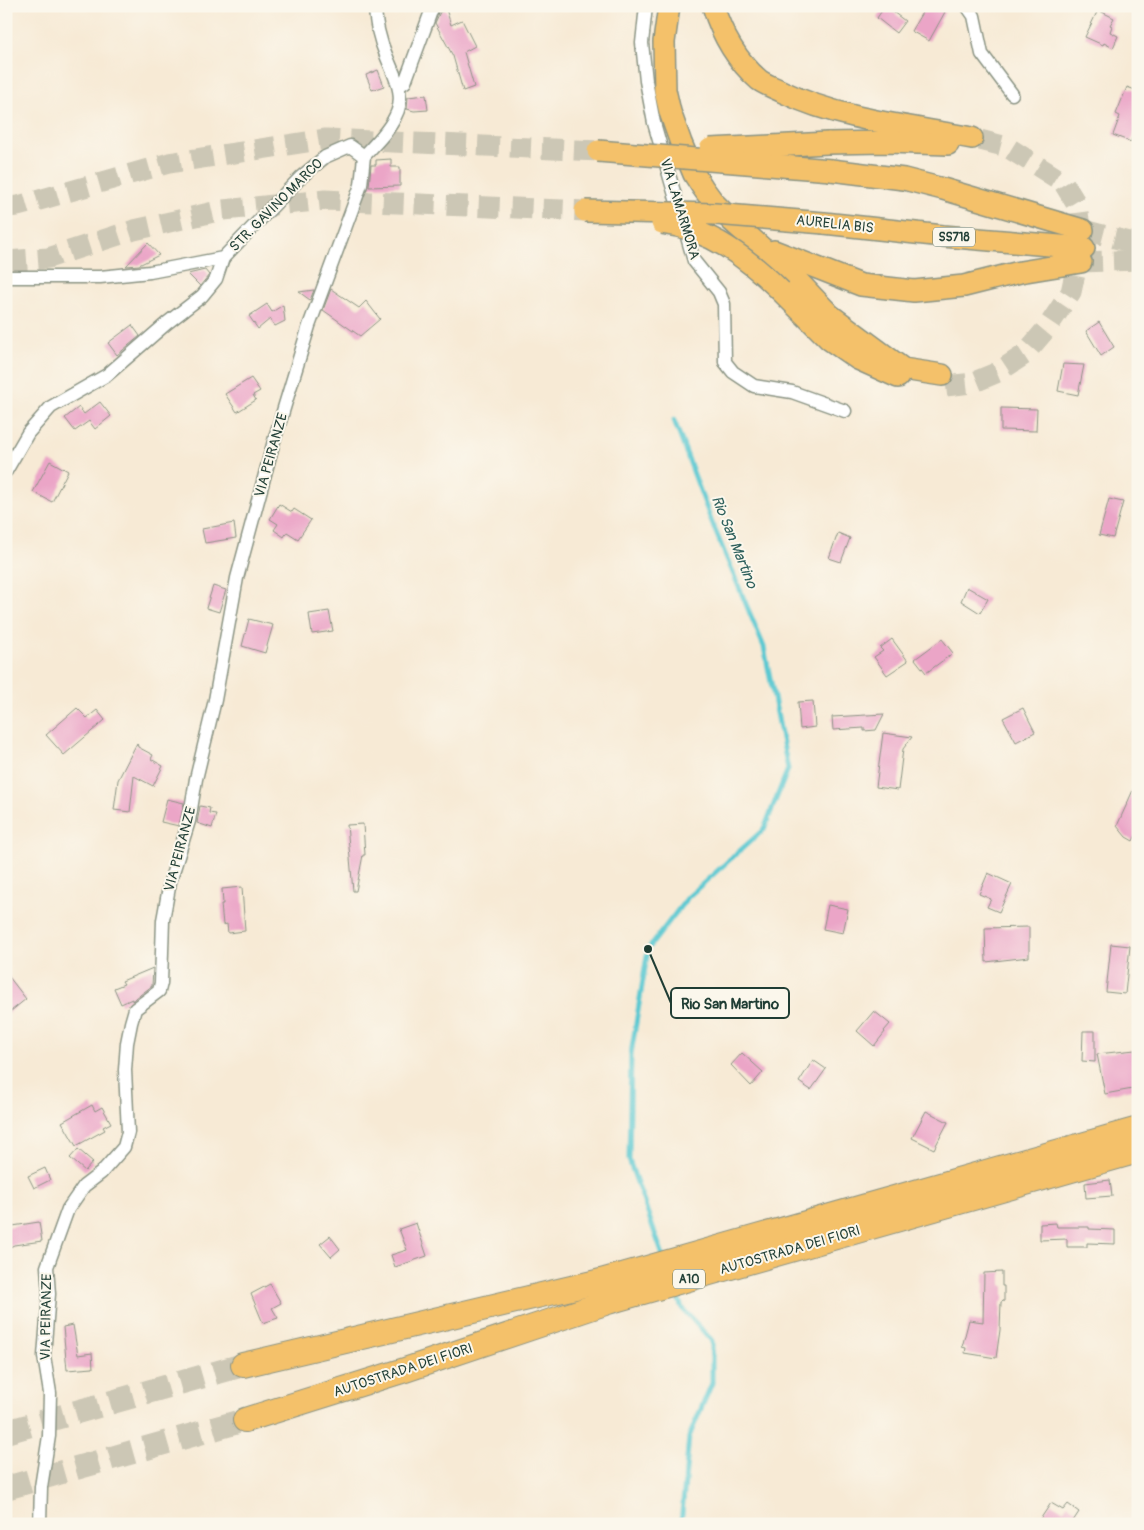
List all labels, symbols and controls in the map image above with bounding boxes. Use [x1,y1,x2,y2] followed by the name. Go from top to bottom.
[226,155,326,255] street label: STR. GAVINO MARCO
[657,156,703,262] street label: VIA LAMARMORA
[795,211,875,237] street label: AURELIA BIS
[933,228,975,246] road number: SS718
[251,411,291,499] street label: VIA PEIRANZE
[707,493,762,592] water label: Rio San Martino
[161,805,199,893] street label: VIA PEIRANZE
[671,988,789,1018] callout: Rio San Martino
[681,995,779,1014] text: Rio San Martino
[718,1222,862,1278] street label: AUTOSTRADA DEI FIORI
[673,1270,705,1288] road number: A10
[37,1273,55,1361] street label: VIA PEIRANZE
[331,1339,475,1401] street label: AUTOSTRADA DEI FIORI

